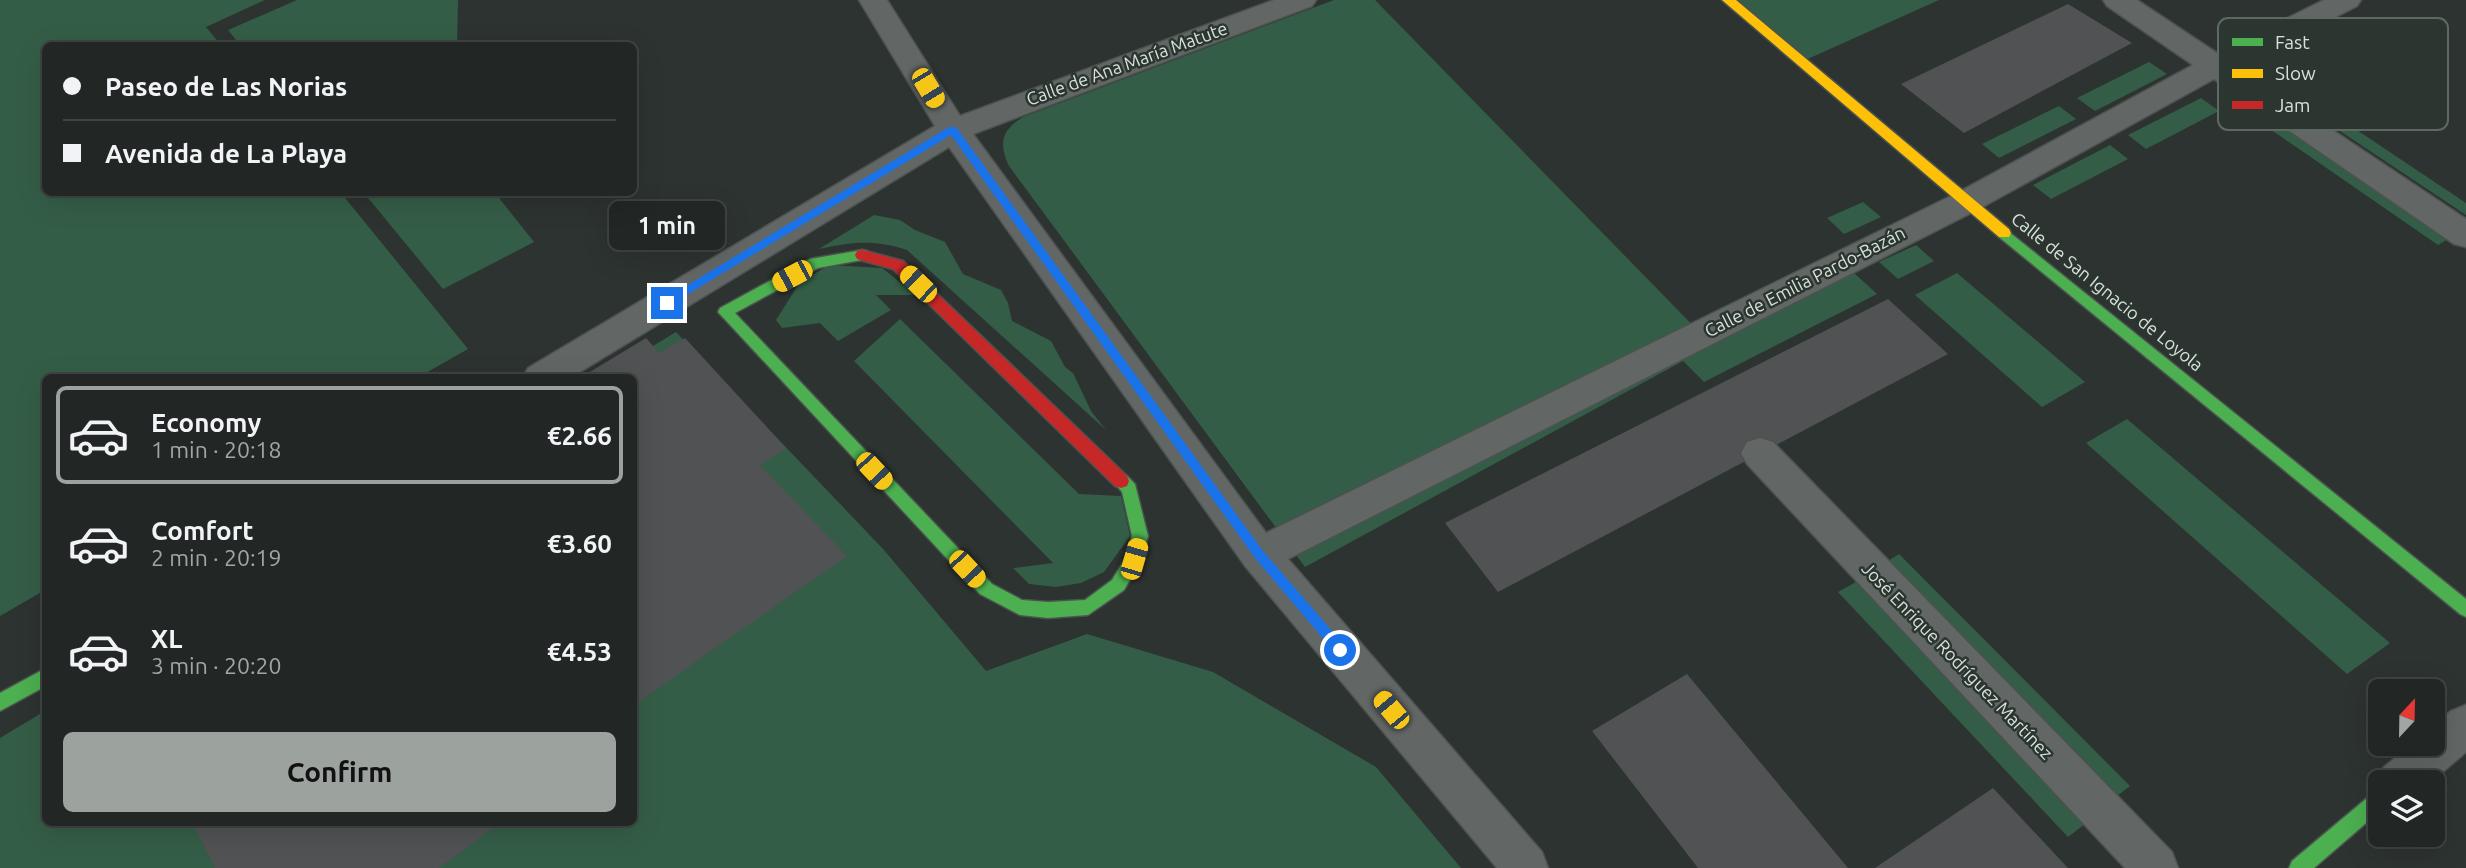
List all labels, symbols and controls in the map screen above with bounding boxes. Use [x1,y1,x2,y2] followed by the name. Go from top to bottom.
[1023,17,1230,109] street label: Calle de Ana María Matute
[2218,18,2448,130] legend
[2275,31,2310,53] text: Fast
[2275,62,2316,84] text: Slow
[909,65,948,111] car
[105,72,347,101] text: Paseo de Las Norias
[2275,94,2311,116] text: Jam
[105,139,347,168] text: Avenida de La Playa
[609,202,725,250] callout: 1 min
[2008,208,2207,375] street label: Calle de San Ignacio de Loyola
[638,213,696,238] text: 1 min
[1701,222,1908,340] street label: Calle de Emilia Pardo-Bazán
[769,257,816,295] car
[896,262,941,306] car
[651,287,683,319] route end
[67,404,130,467] icon: car
[151,408,261,437] text: Economy
[547,421,612,450] text: €2.66
[151,437,282,462] text: 1 min · 20:18
[852,448,897,494] car
[67,512,130,575] icon: car
[151,516,254,545] text: Comfort
[547,529,612,558] text: €3.60
[1119,536,1150,582] car
[151,545,282,570] text: 2 min · 20:19
[945,546,990,592] car
[1858,558,2057,763] street label: José Enrique Rodríguez Martínez
[67,620,130,683] icon: car
[151,624,182,653] text: XL
[1324,634,1356,666] route start
[547,637,612,666] text: €4.53
[151,653,282,678] text: 3 min · 20:20
[2368,679,2445,756] north arrow
[2368,679,2445,847] map controls
[1370,687,1413,733] car
[63,732,616,812] button: Confirm
[2368,770,2445,847] button: layers

